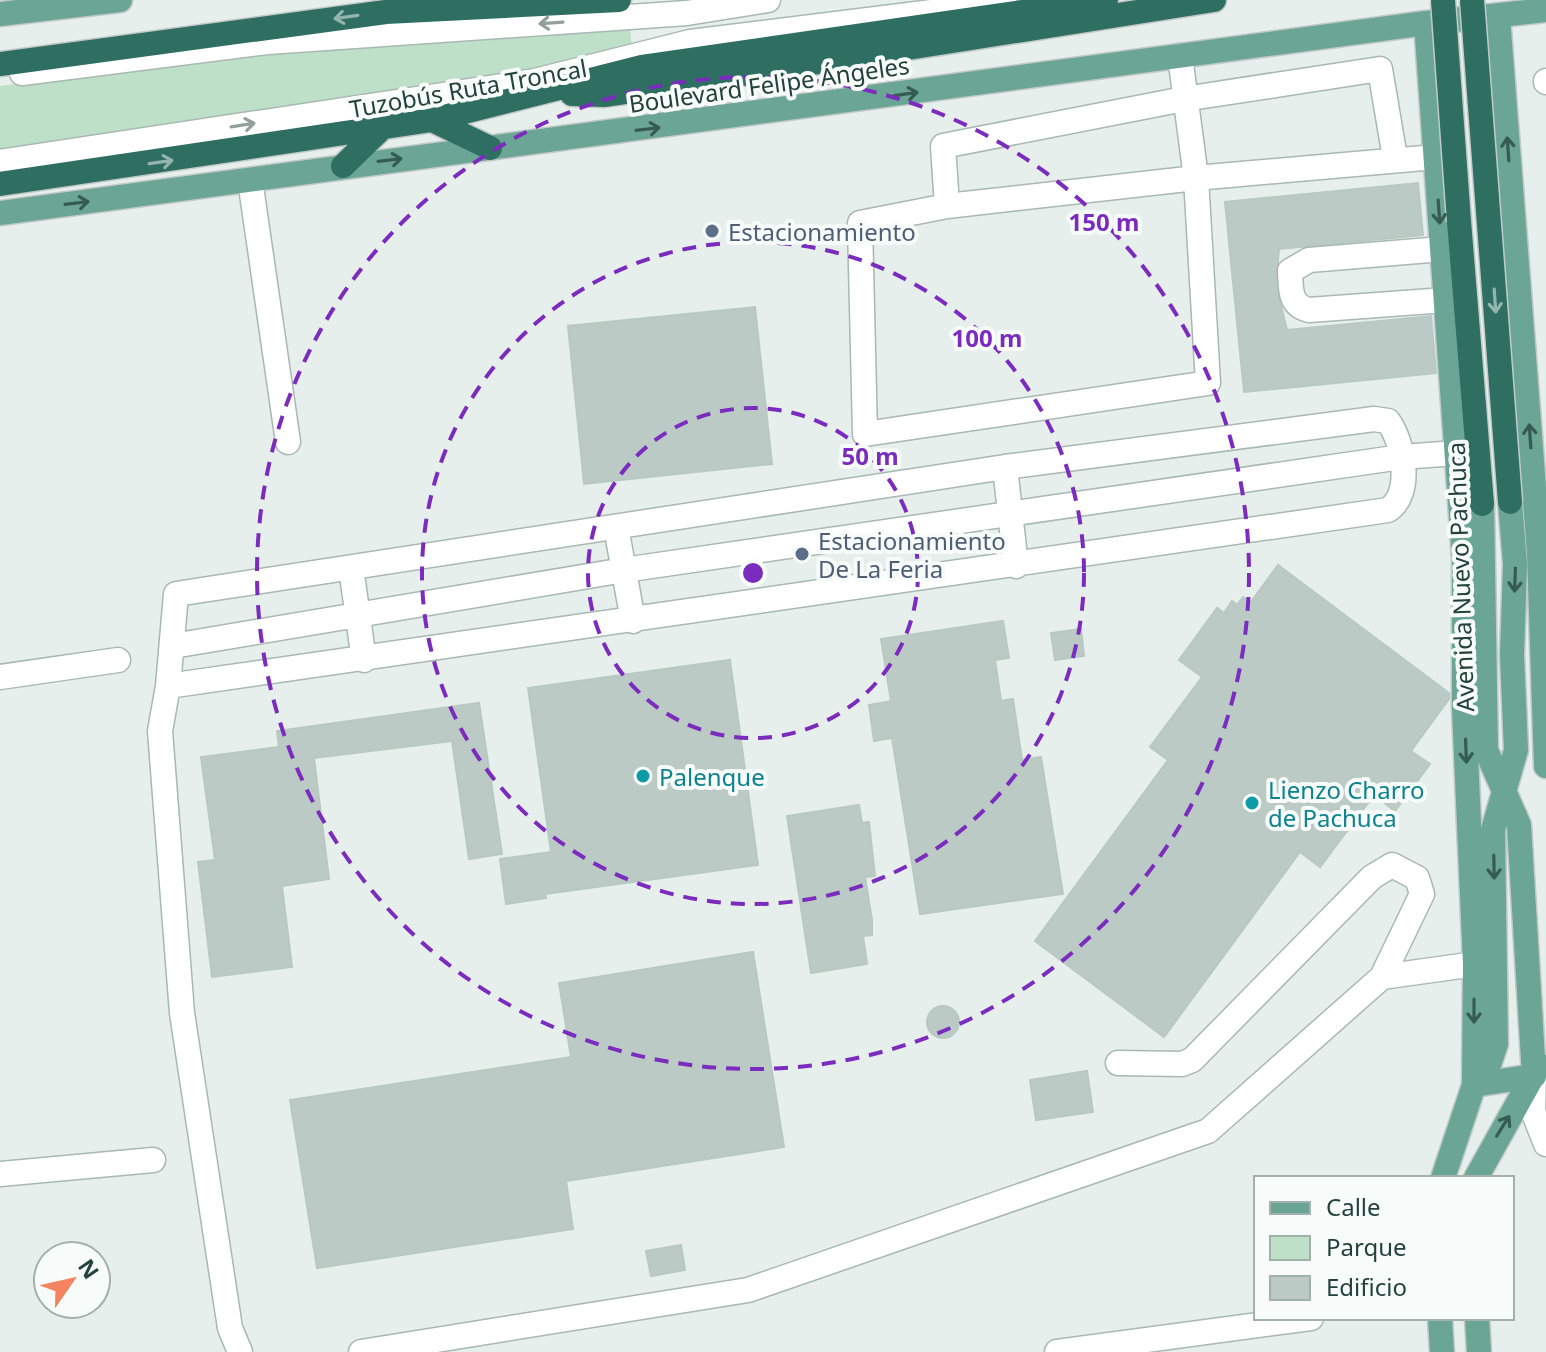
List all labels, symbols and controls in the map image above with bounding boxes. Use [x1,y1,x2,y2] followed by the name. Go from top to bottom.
[333,10,360,25] one-way arrow
[538,16,565,31] one-way arrow
[627,48,911,120] street label: Boulevard Felipe Ángeles
[347,51,589,125] street label: Tuzobús Ruta Troncal
[892,86,919,101] one-way arrow
[230,117,255,132] one-way arrow
[635,121,661,136] one-way arrow
[1500,136,1515,163] one-way arrow
[377,152,402,167] one-way arrow
[147,154,173,169] one-way arrow
[64,195,89,210] one-way arrow
[1432,198,1447,225] one-way arrow
[1069,205,1139,238] text: 150 m
[728,215,916,248] place label: Estacionamiento
[703,222,721,240] marker: Estacionamiento
[1488,287,1503,314] one-way arrow
[952,321,1022,354] text: 100 m
[1522,423,1537,450] one-way arrow
[841,439,899,472] text: 50 m
[1439,442,1481,712] street label: Avenida Nuevo Pachuca
[818,524,1006,585] place label: Estacionamiento De La Feria
[793,545,811,563] marker: Estacionamiento De La Feria
[739,559,767,587] centre of rings
[1507,566,1522,593] one-way arrow
[1458,737,1473,764] one-way arrow
[659,760,765,793] place label: Palenque
[634,767,652,785] marker: Palenque
[1268,773,1425,834] place label: Lienzo Charro de Pachuca
[1243,794,1261,812] marker: Lienzo Charro de Pachuca
[1486,853,1502,880] one-way arrow
[1466,997,1482,1024] one-way arrow
[1495,1115,1511,1138] one-way arrow
[1254,1176,1514,1320] legend
[1326,1190,1381,1223] text: Calle
[1326,1230,1407,1263] text: Parque
[32,1240,112,1320] north arrow
[72,1252,107,1284] text: N
[1326,1270,1407,1303] text: Edificio

